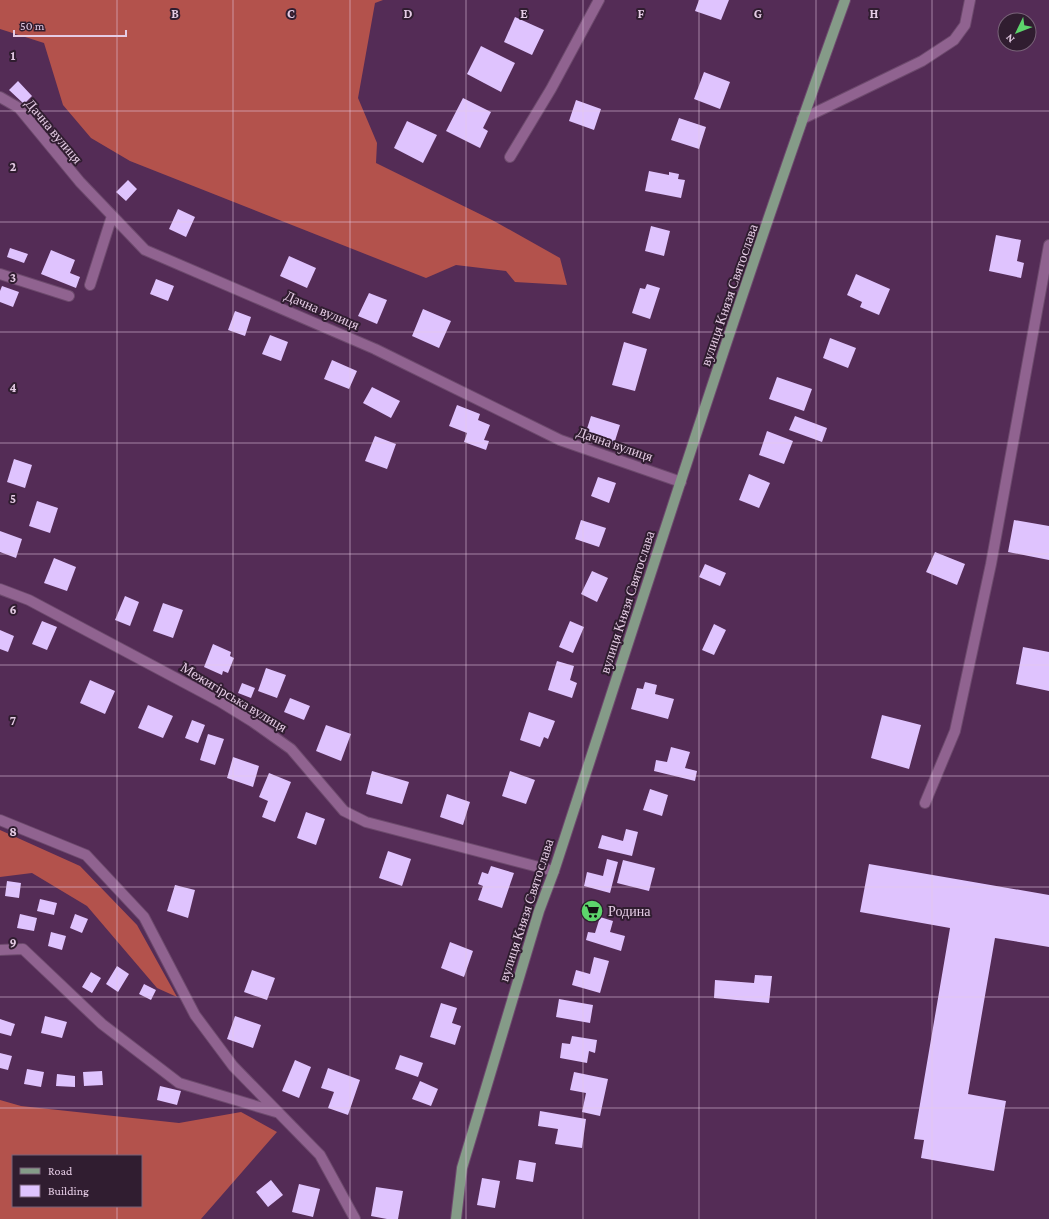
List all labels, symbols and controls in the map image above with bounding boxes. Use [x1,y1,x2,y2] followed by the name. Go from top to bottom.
[171,6,179,21] text: B
[287,6,295,21] text: C
[404,6,413,21] text: D
[520,6,528,21] text: E
[638,6,645,21] text: F
[754,6,762,21] text: G
[870,6,879,21] text: H
[14,12,126,38] scale bar
[997,12,1037,52] north arrow
[20,19,45,33] text: 50 m
[1002,32,1017,46] text: N
[11,48,16,63] text: 1
[22,95,86,167] street label: Дачна вулиця
[10,159,17,174] text: 2
[697,221,761,368] street label: вулиця Князя Святослава
[10,270,16,285] text: 3
[282,287,362,333] street label: Дачна вулиця
[9,380,17,395] text: 4
[575,423,656,465] street label: Дачна вулиця
[10,491,16,506] text: 5
[596,528,658,675] street label: вулиця Князя Святослава
[9,602,17,617] text: 6
[178,659,291,735] street label: Межигірська вулиця
[10,713,16,728] text: 7
[9,824,17,839] text: 8
[495,836,557,983] street label: вулиця Князя Святослава
[579,898,605,924] supermarket icon: Родина
[608,903,651,919] place label: Родина
[9,935,17,950] text: 9
[12,1155,142,1207] legend
[48,1164,73,1178] text: Road
[48,1184,89,1198] text: Building

